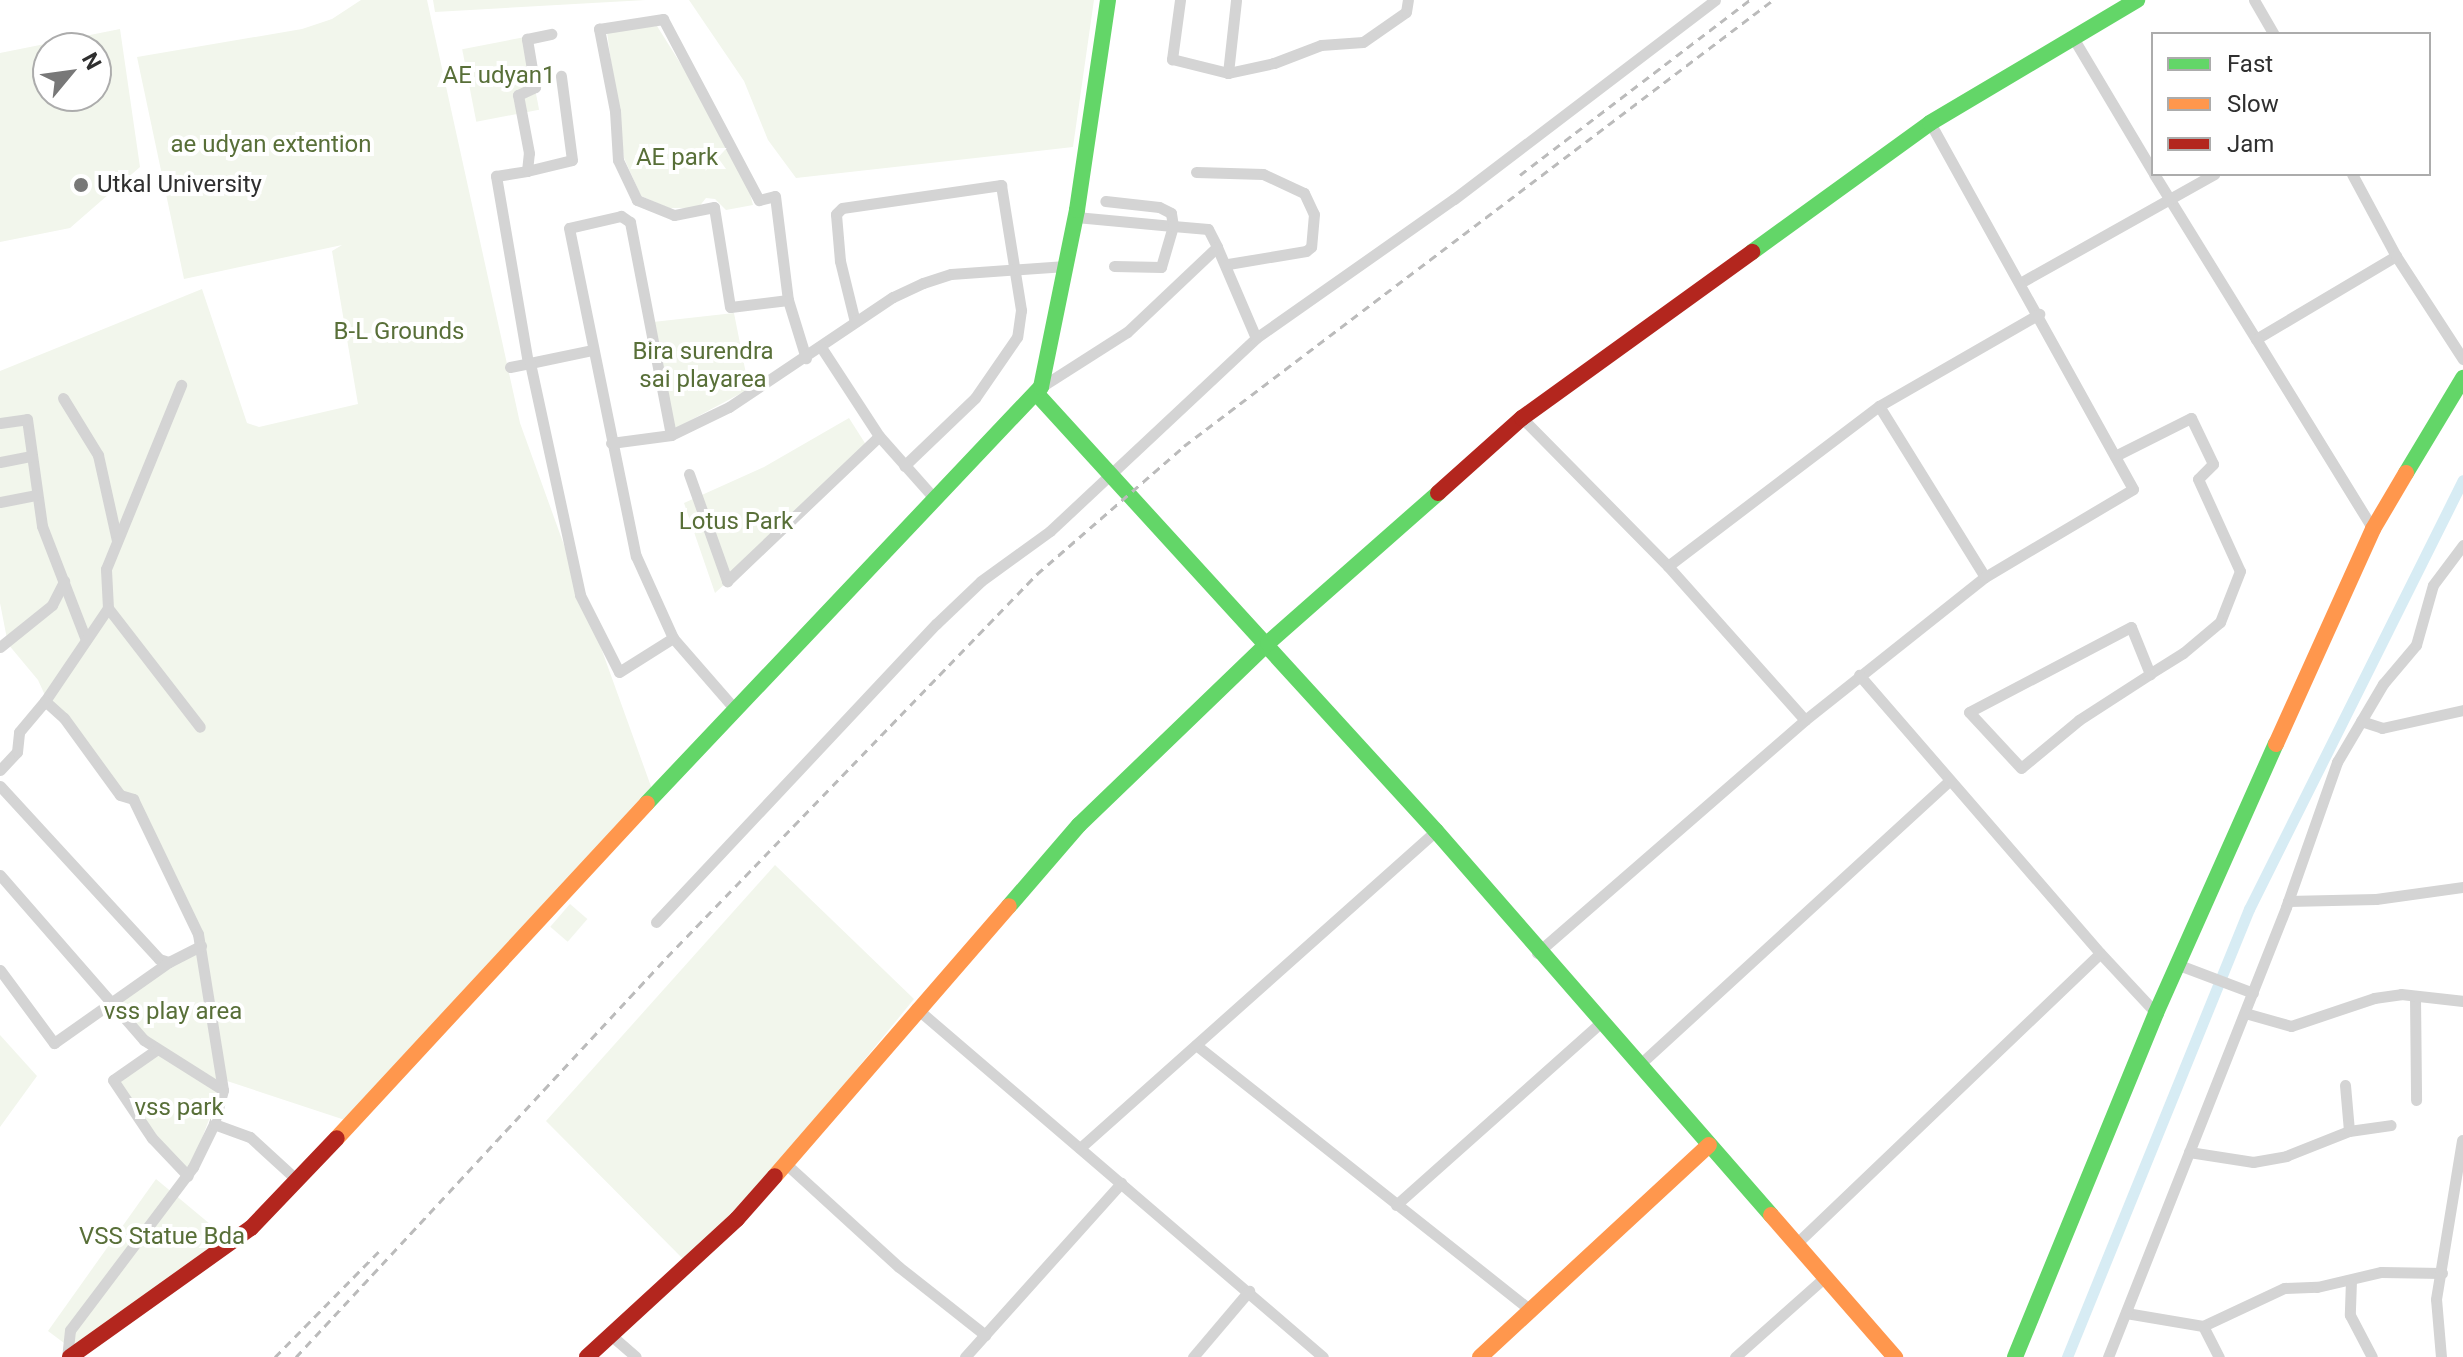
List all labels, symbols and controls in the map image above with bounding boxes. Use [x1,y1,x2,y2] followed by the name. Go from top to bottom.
[32,32,112,112] north arrow
[2151,32,2431,176] legend
[77,48,106,74] text: N
[2227,50,2273,78] text: Fast
[443,62,555,90] park label: AE udyan1
[2227,90,2279,118] text: Slow
[2227,130,2274,158] text: Jam
[170,131,372,159] park label: ae udyan extention
[636,144,718,172] park label: AE park
[97,171,262,199] place label: Utkal University
[72,176,90,194] marker: Utkal University
[334,318,464,346] park label: B-L Grounds
[632,338,774,394] park label: Bira surendra sai playarea
[679,508,793,536] park label: Lotus Park
[104,998,242,1026] park label: vss play area
[134,1094,224,1122] park label: vss park
[79,1223,245,1251] park label: VSS Statue Bda

